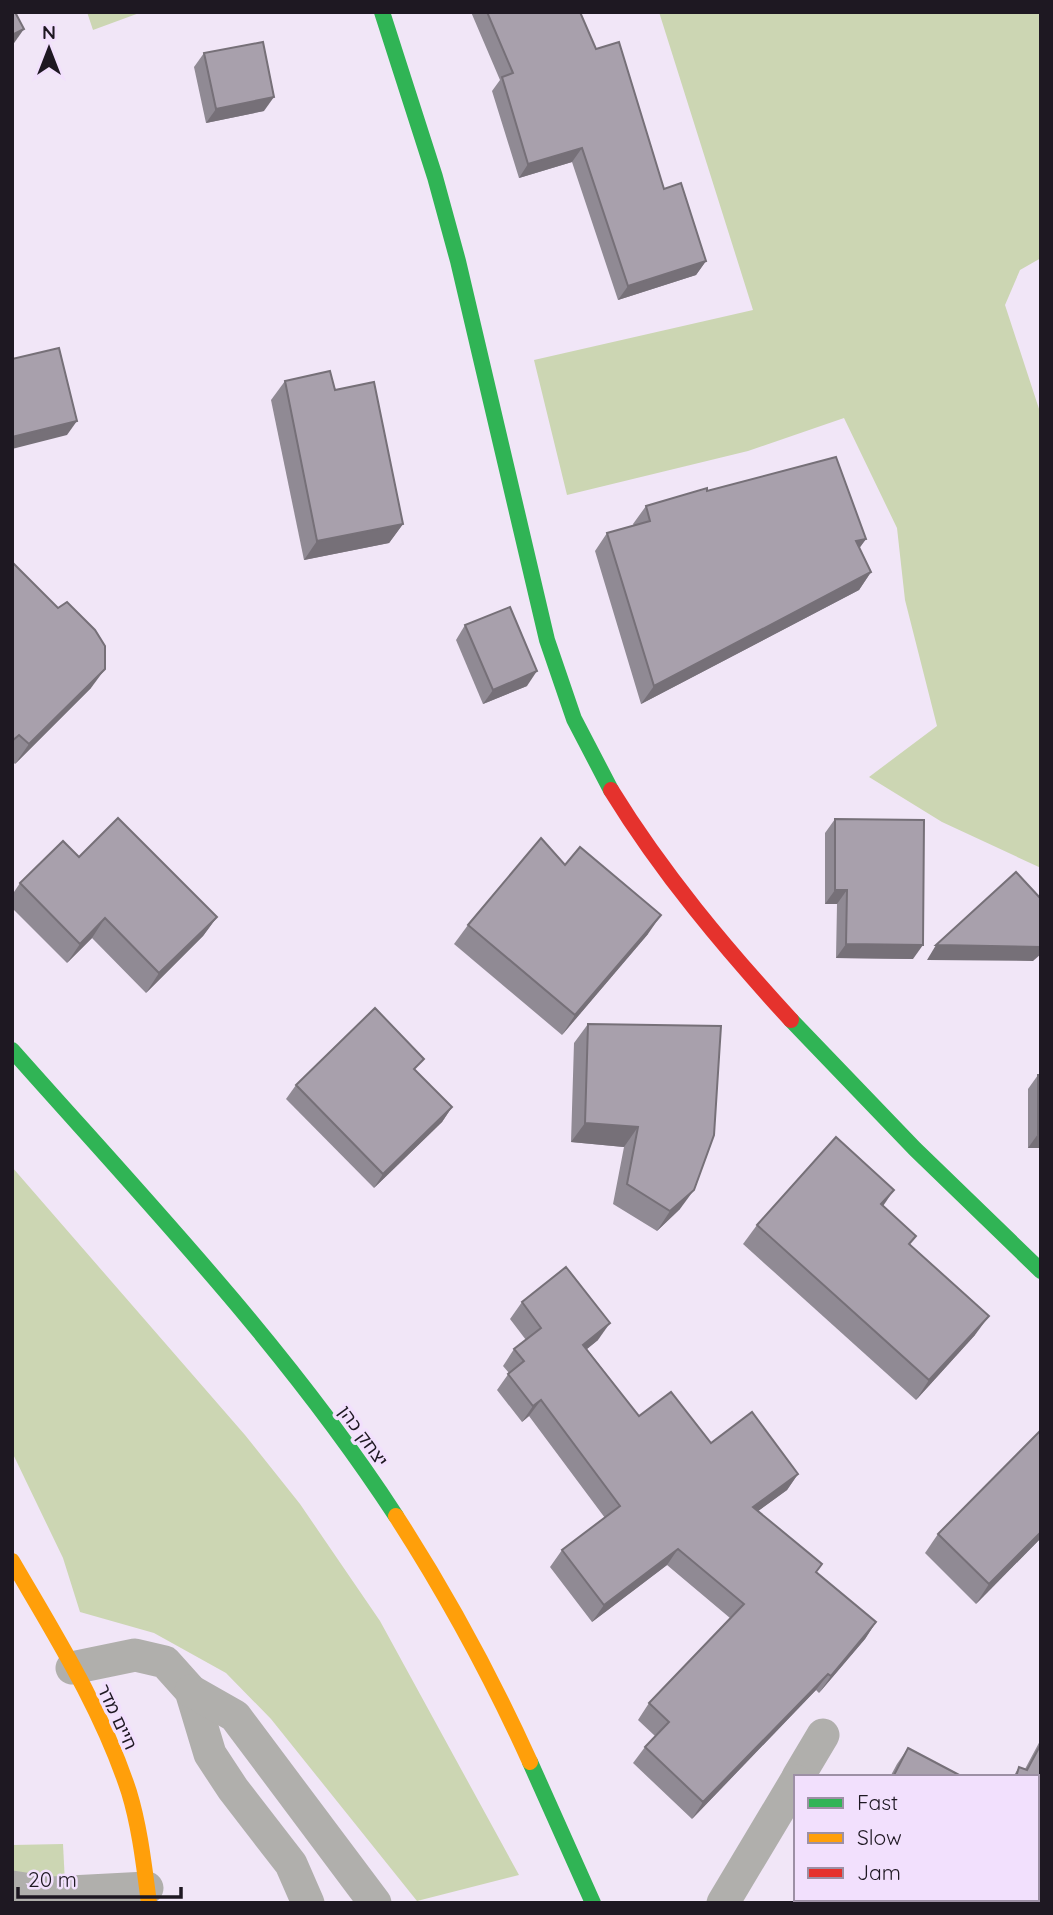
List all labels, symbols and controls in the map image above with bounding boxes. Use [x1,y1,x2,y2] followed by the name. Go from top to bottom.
[14,14,84,84] north arrow
[42,20,56,44] text: N
[334,1401,393,1471] street label: יצחק כהן
[92,1680,143,1753] street label: חיים מדר
[794,1775,1039,1901] legend
[857,1789,898,1815] text: Fast
[857,1824,902,1850] text: Slow
[18,1856,180,1900] scale bar
[857,1859,901,1885] text: Jam
[28,1866,77,1892] text: 20 m

